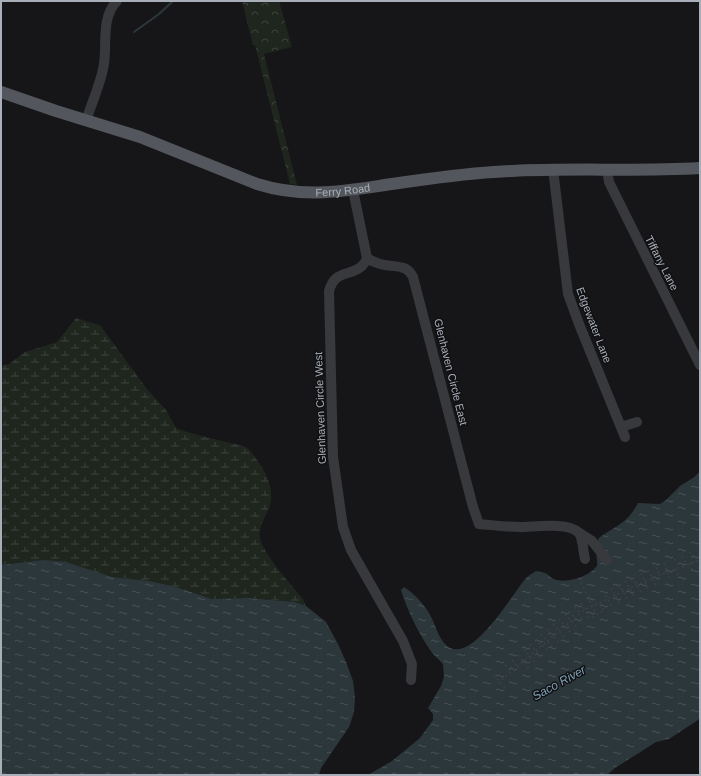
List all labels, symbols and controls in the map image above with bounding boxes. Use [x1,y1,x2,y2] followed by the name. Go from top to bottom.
[315,181,371,199] street label: Ferry Road
[643,234,681,292] street label: Tiffany Lane
[574,285,614,365] street label: Edgewater Lane
[432,317,470,427] street label: Glenhaven Circle East
[312,352,328,464] street label: Glenhaven Circle West
[530,662,589,703] water label: Saco River

